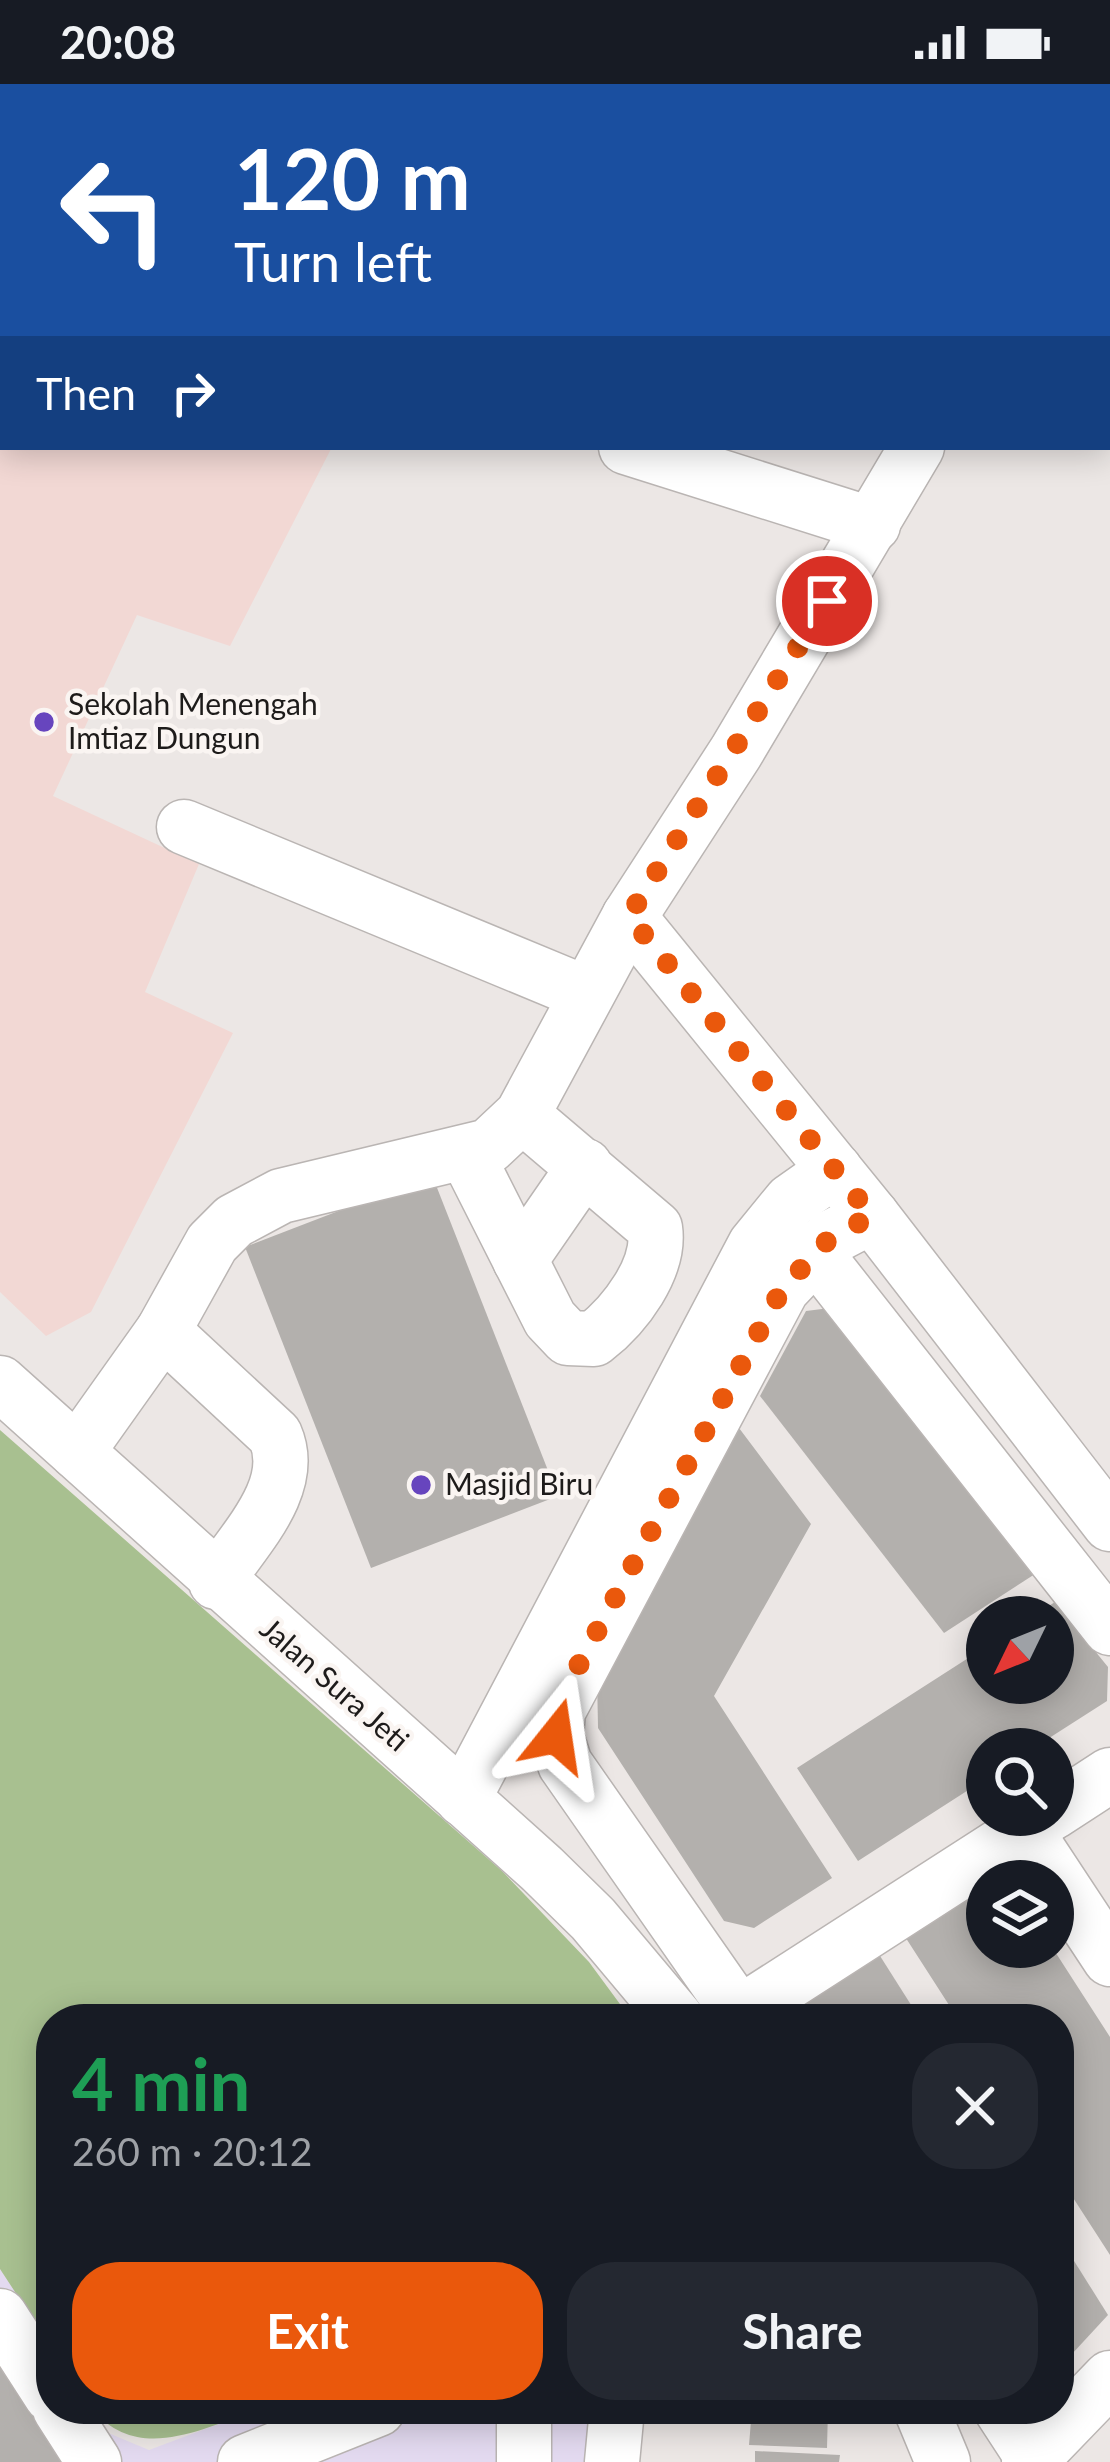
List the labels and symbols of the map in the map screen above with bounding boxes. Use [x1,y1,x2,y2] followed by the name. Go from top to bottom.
[776,550,878,652] pin
[68,685,318,755] place label: Sekolah Menengah Imtiaz Dungun
[31,709,57,735] marker: Sekolah Menengah Imtiaz Dungun
[445,1465,593,1501] place label: Masjid Biru
[408,1472,434,1498] marker: Masjid Biru
[966,1596,1074,1704] north arrow
[254,1609,417,1758] street label: Jalan Sura Jeti
[493,1673,619,1799] position arrow

